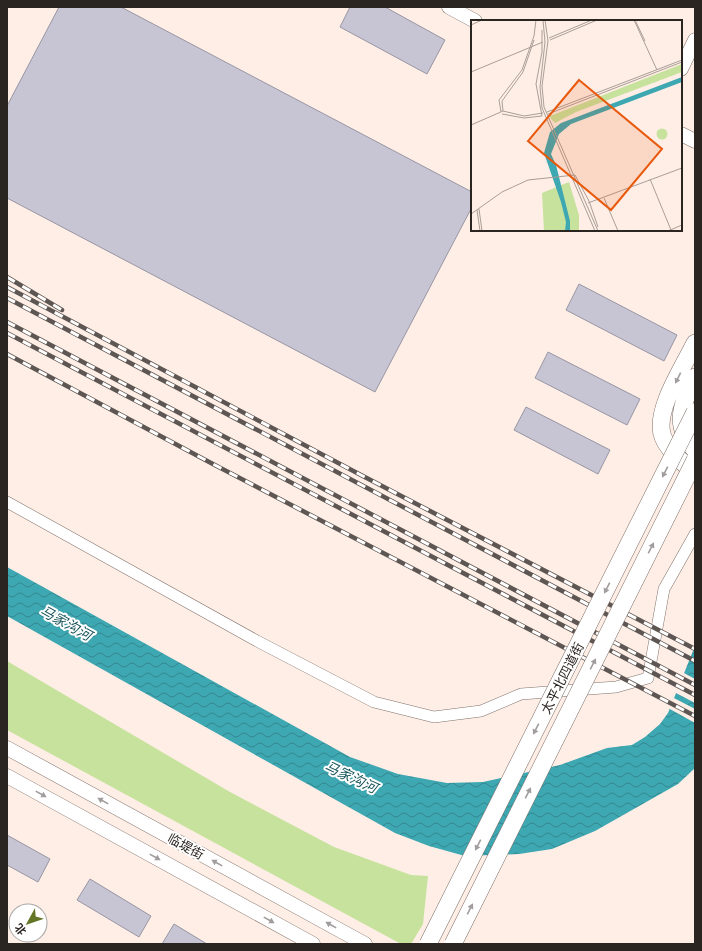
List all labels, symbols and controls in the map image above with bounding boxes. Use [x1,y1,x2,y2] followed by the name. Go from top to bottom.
[471,20,682,231] inset map
[675,373,681,384] one-way arrow
[662,466,668,478] one-way arrow
[648,542,654,554] one-way arrow
[604,582,610,594] one-way arrow
[38,602,97,645] water label: 马家沟河
[537,640,587,716] street label: 太平北四道街
[590,658,596,670] one-way arrow
[533,724,539,735] one-way arrow
[322,757,383,797] water label: 马家沟河
[525,787,532,799] one-way arrow
[35,791,47,798] one-way arrow
[97,797,108,804] one-way arrow
[165,830,207,862] street label: 临堤街
[475,840,481,851] one-way arrow
[149,854,161,860] one-way arrow
[211,860,223,866] one-way arrow
[8,903,48,943] north arrow
[467,903,473,915] one-way arrow
[263,916,275,923] one-way arrow
[11,921,28,938] text: 北
[325,922,337,929] one-way arrow

